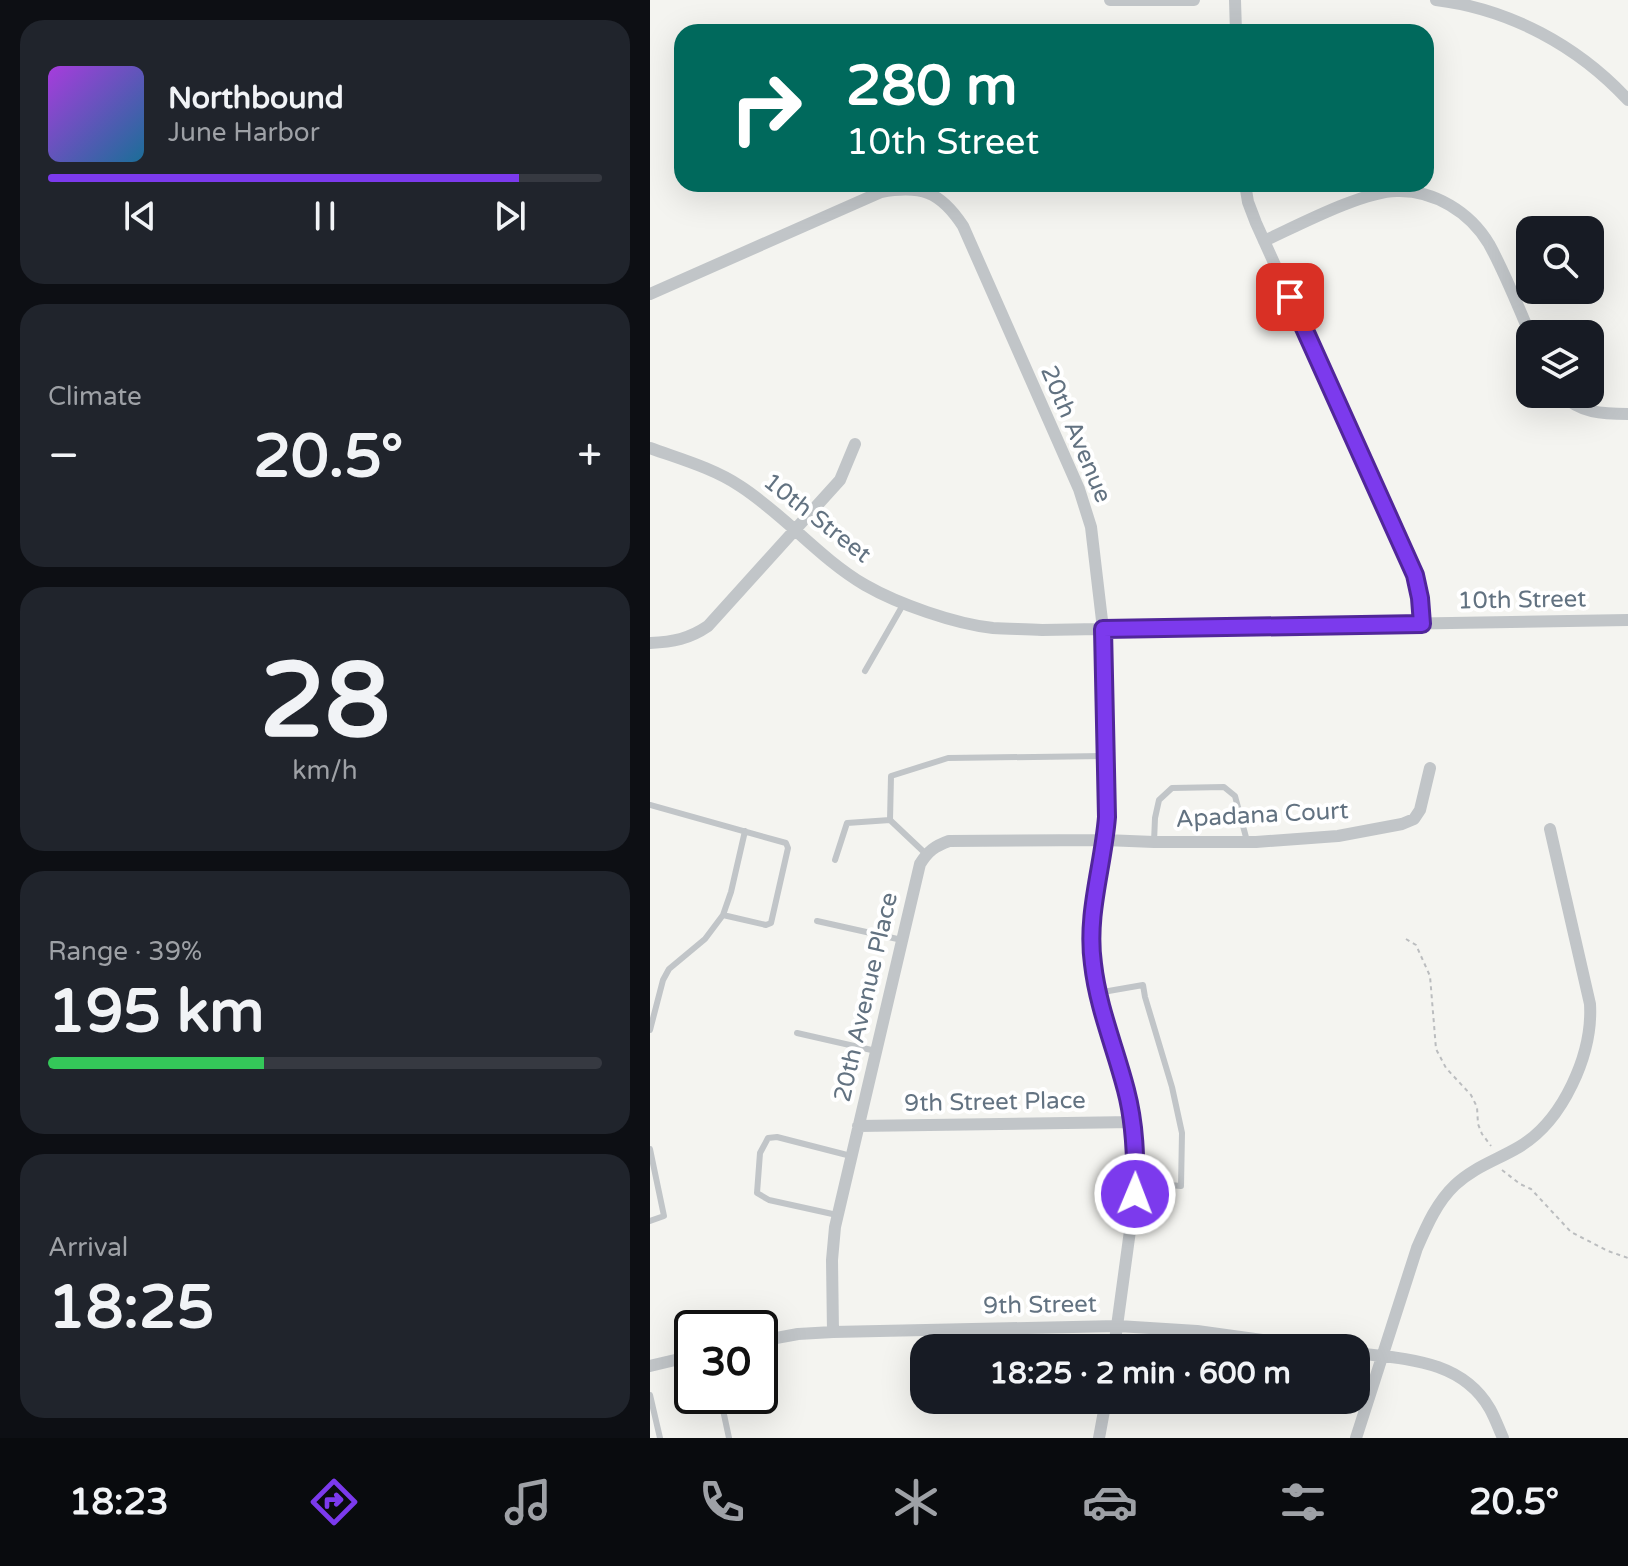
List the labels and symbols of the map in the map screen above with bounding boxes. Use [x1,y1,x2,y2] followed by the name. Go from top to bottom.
[1256,263,1324,331] pin
[1034,361,1118,507] street label: 20th Avenue
[757,467,877,569] street label: 10th Street
[1457,584,1587,616] street label: 10th Street
[1175,796,1349,834] street label: Apadana Court
[828,889,904,1105] street label: 20th Avenue Place
[904,1086,1086,1118] street label: 9th Street Place
[1093,1152,1177,1236] position arrow
[983,1290,1097,1320] street label: 9th Street
[674,1310,778,1414] speed limit sign: 30

